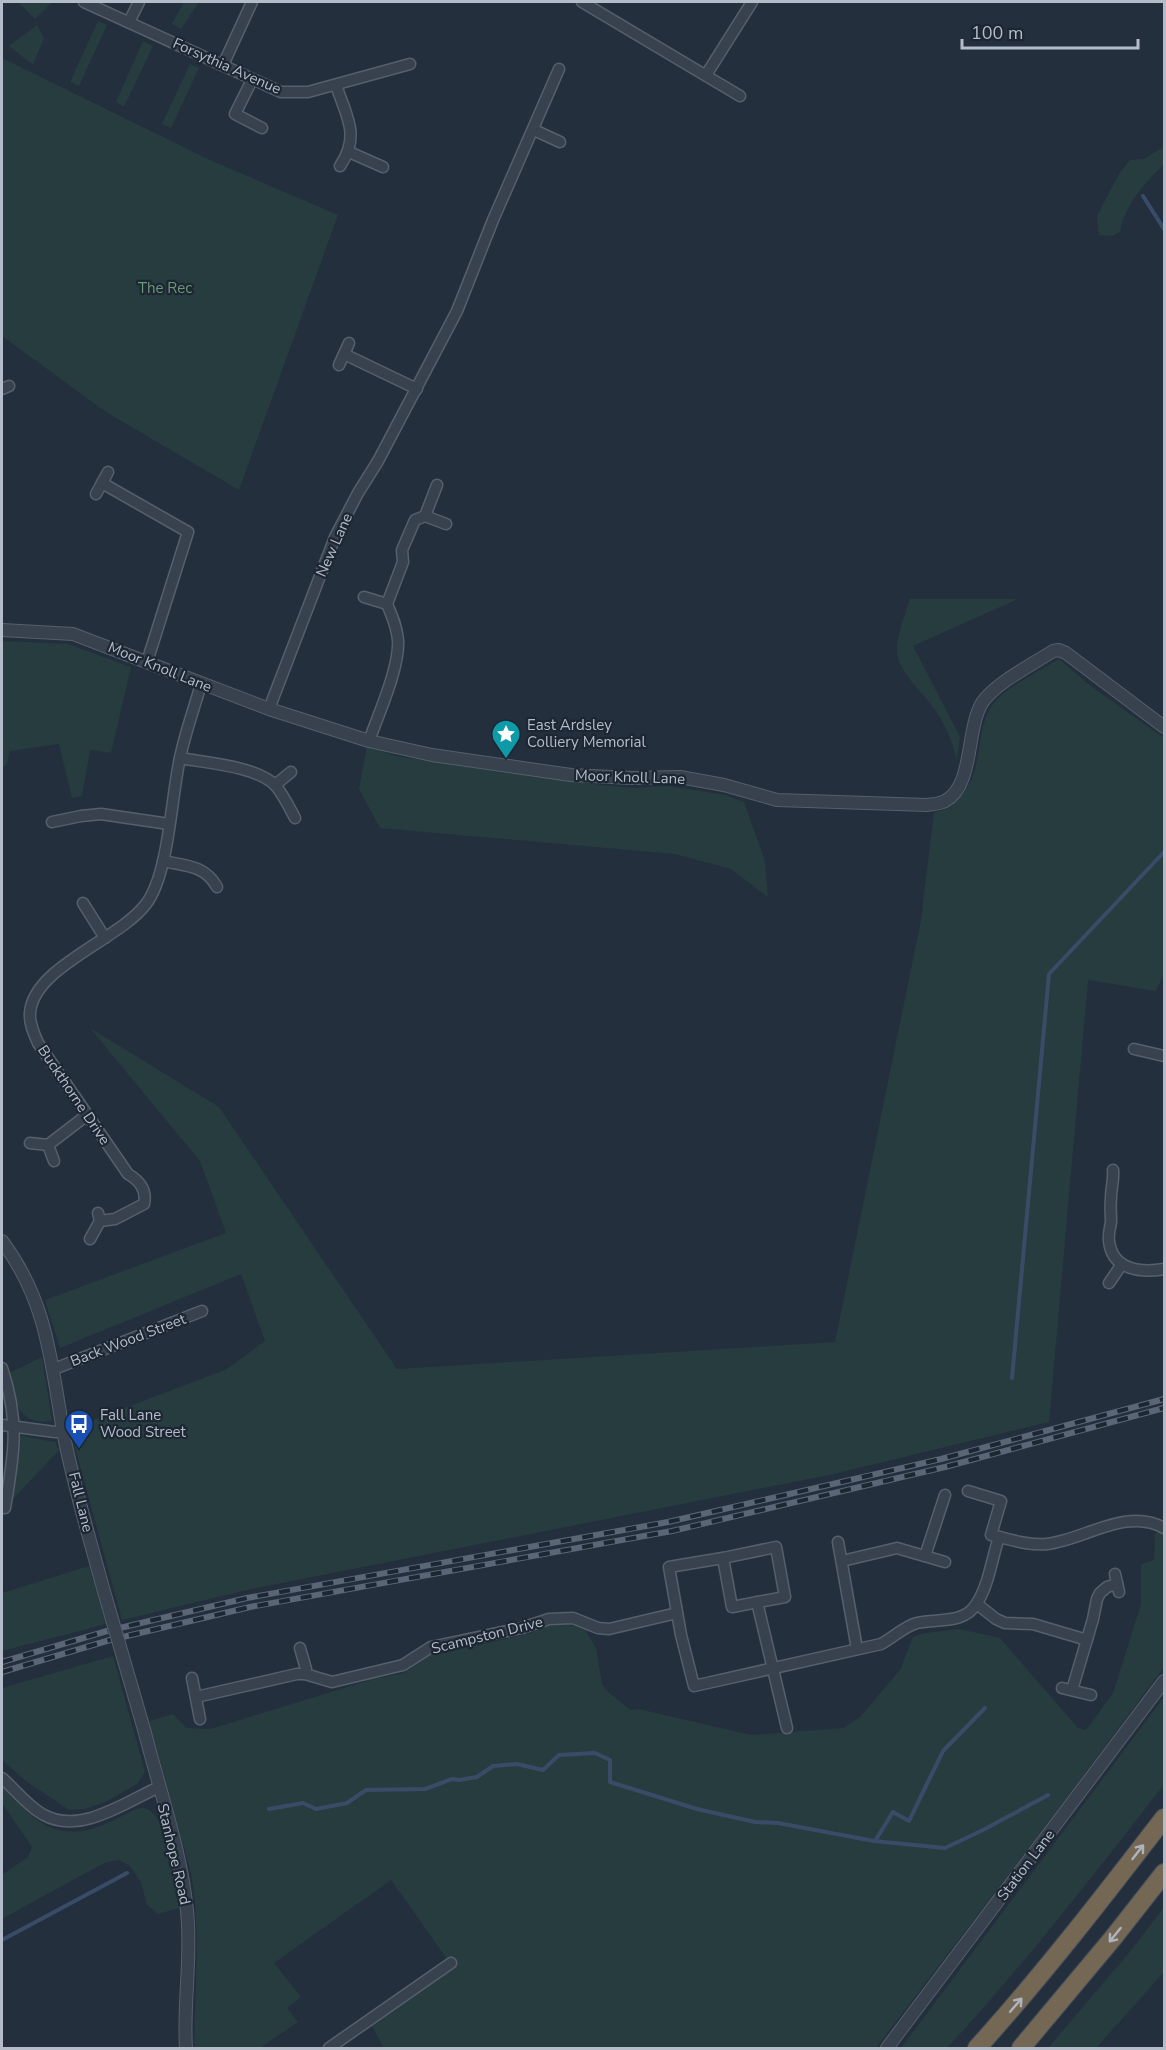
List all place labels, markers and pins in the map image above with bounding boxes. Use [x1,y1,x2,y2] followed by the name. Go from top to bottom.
[527,715,646,752] place label: East Ardsley Colliery Memorial
[490,718,522,760] place icon: East Ardsley Colliery Memorial
[100,1405,187,1442] place label: Fall Lane Wood Street
[63,1408,95,1450] bus stop icon: Fall Lane Wood Street

